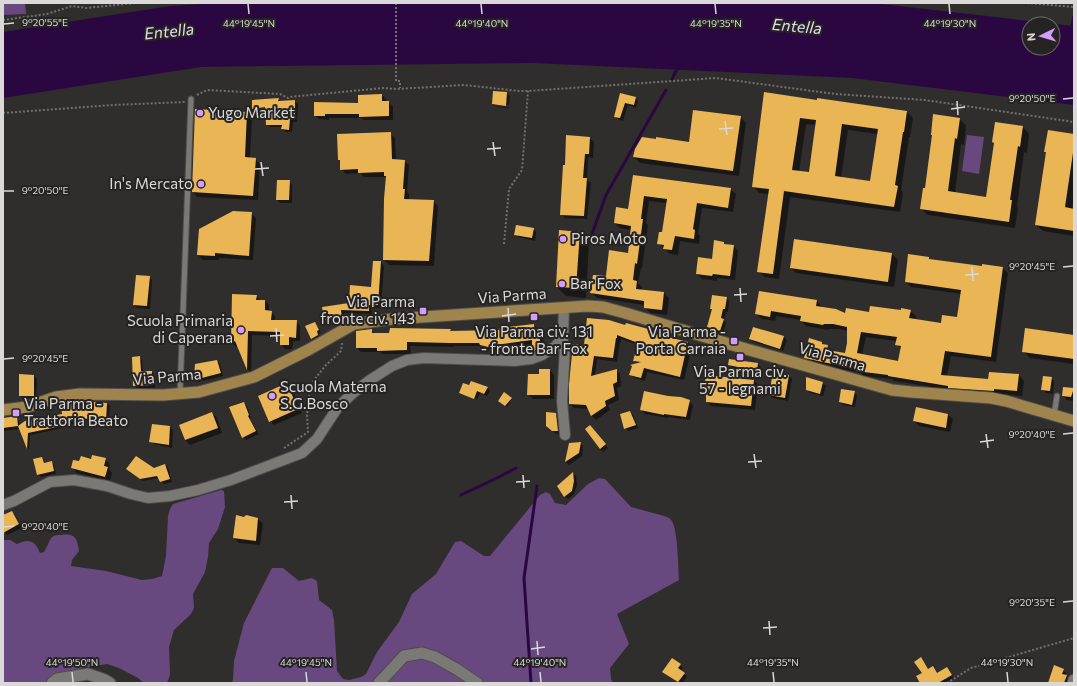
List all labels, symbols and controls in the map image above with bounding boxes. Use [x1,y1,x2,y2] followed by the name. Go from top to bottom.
[771,14,823,37] water label: Entella
[22,16,68,28] text: 9°20'55"E
[1021,16,1061,56] north arrow
[223,17,275,29] text: 44°19'45"N
[456,17,508,29] text: 44°19'40"N
[690,17,742,29] text: 44°19'35"N
[924,17,976,29] text: 44°19'30"N
[143,18,195,43] water label: Entella
[1024,32,1037,42] text: N
[1009,92,1055,104] text: 9°20'50"E
[208,103,295,121] place label: Yugo Market
[195,108,205,118] marker: Yugo Market
[109,174,193,192] place label: In's Mercato
[196,179,206,189] marker: In's Mercato
[22,184,68,196] text: 9°20'50"E
[571,229,647,247] place label: Piros Moto
[558,234,568,244] marker: Piros Moto
[1009,260,1055,272] text: 9°20'45"E
[570,274,621,292] place label: Bar Fox
[557,279,567,289] marker: Bar Fox
[477,284,547,306] street label: Via Parma
[320,292,415,327] place label: Via Parma fronte civ. 143
[418,306,428,316] marker: Via Parma fronte civ. 143
[127,311,233,346] place label: Scuola Primaria di Caperana
[529,312,539,322] marker: Via Parma civ. 131 - fronte Bar Fox
[475,322,593,357] place label: Via Parma civ. 131 - fronte Bar Fox
[636,322,726,357] place label: Via Parma - Porta Carraia
[236,325,246,335] marker: Scuola Primaria di Caperana
[729,336,739,346] marker: Via Parma - Porta Carraia
[797,338,868,374] street label: Via Parma
[22,352,68,364] text: 9°20'45"E
[735,352,745,362] marker: Via Parma civ. 57 - legnami
[693,362,787,397] place label: Via Parma civ. 57 - legnami
[132,364,202,388] street label: Via Parma
[280,377,387,412] place label: Scuola Materna S.G.Bosco
[267,391,277,401] marker: Scuola Materna S.G.Bosco
[24,394,128,429] place label: Via Parma - Trattoria Beato
[11,408,21,418] marker: Via Parma - Trattoria Beato
[1009,428,1056,440] text: 9°20'40"E
[22,520,69,532] text: 9°20'40"E
[1009,596,1055,608] text: 9°20'35"E
[46,656,98,668] text: 44°19'50"N
[280,656,332,668] text: 44°19'45"N
[514,656,566,668] text: 44°19'40"N
[747,656,799,668] text: 44°19'35"N
[981,656,1033,668] text: 44°19'30"N

